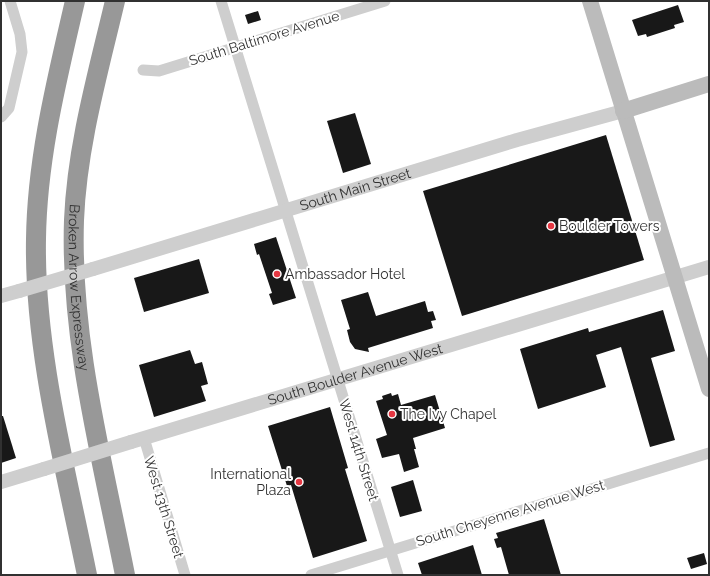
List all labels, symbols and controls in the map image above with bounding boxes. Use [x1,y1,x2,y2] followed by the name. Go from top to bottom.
[187,7,341,69] street label: South Baltimore Avenue
[298,165,413,214] street label: South Main Street
[66,204,93,373] street label: Broken Arrow Expressway
[559,218,660,234] place label: Boulder Towers
[546,221,556,231] marker: Boulder Towers
[285,266,405,282] place label: Ambassador Hotel
[272,269,282,279] marker: Ambassador Hotel
[266,340,445,408] street label: South Boulder Avenue West
[336,397,382,503] street label: West 14th Street
[400,406,496,422] place label: The Ivy Chapel
[387,409,397,419] marker: The Ivy Chapel
[141,454,187,560] street label: West 13th Street
[210,466,291,498] place label: International Plaza
[294,477,304,487] marker: International Plaza
[414,477,606,549] street label: South Cheyenne Avenue West

